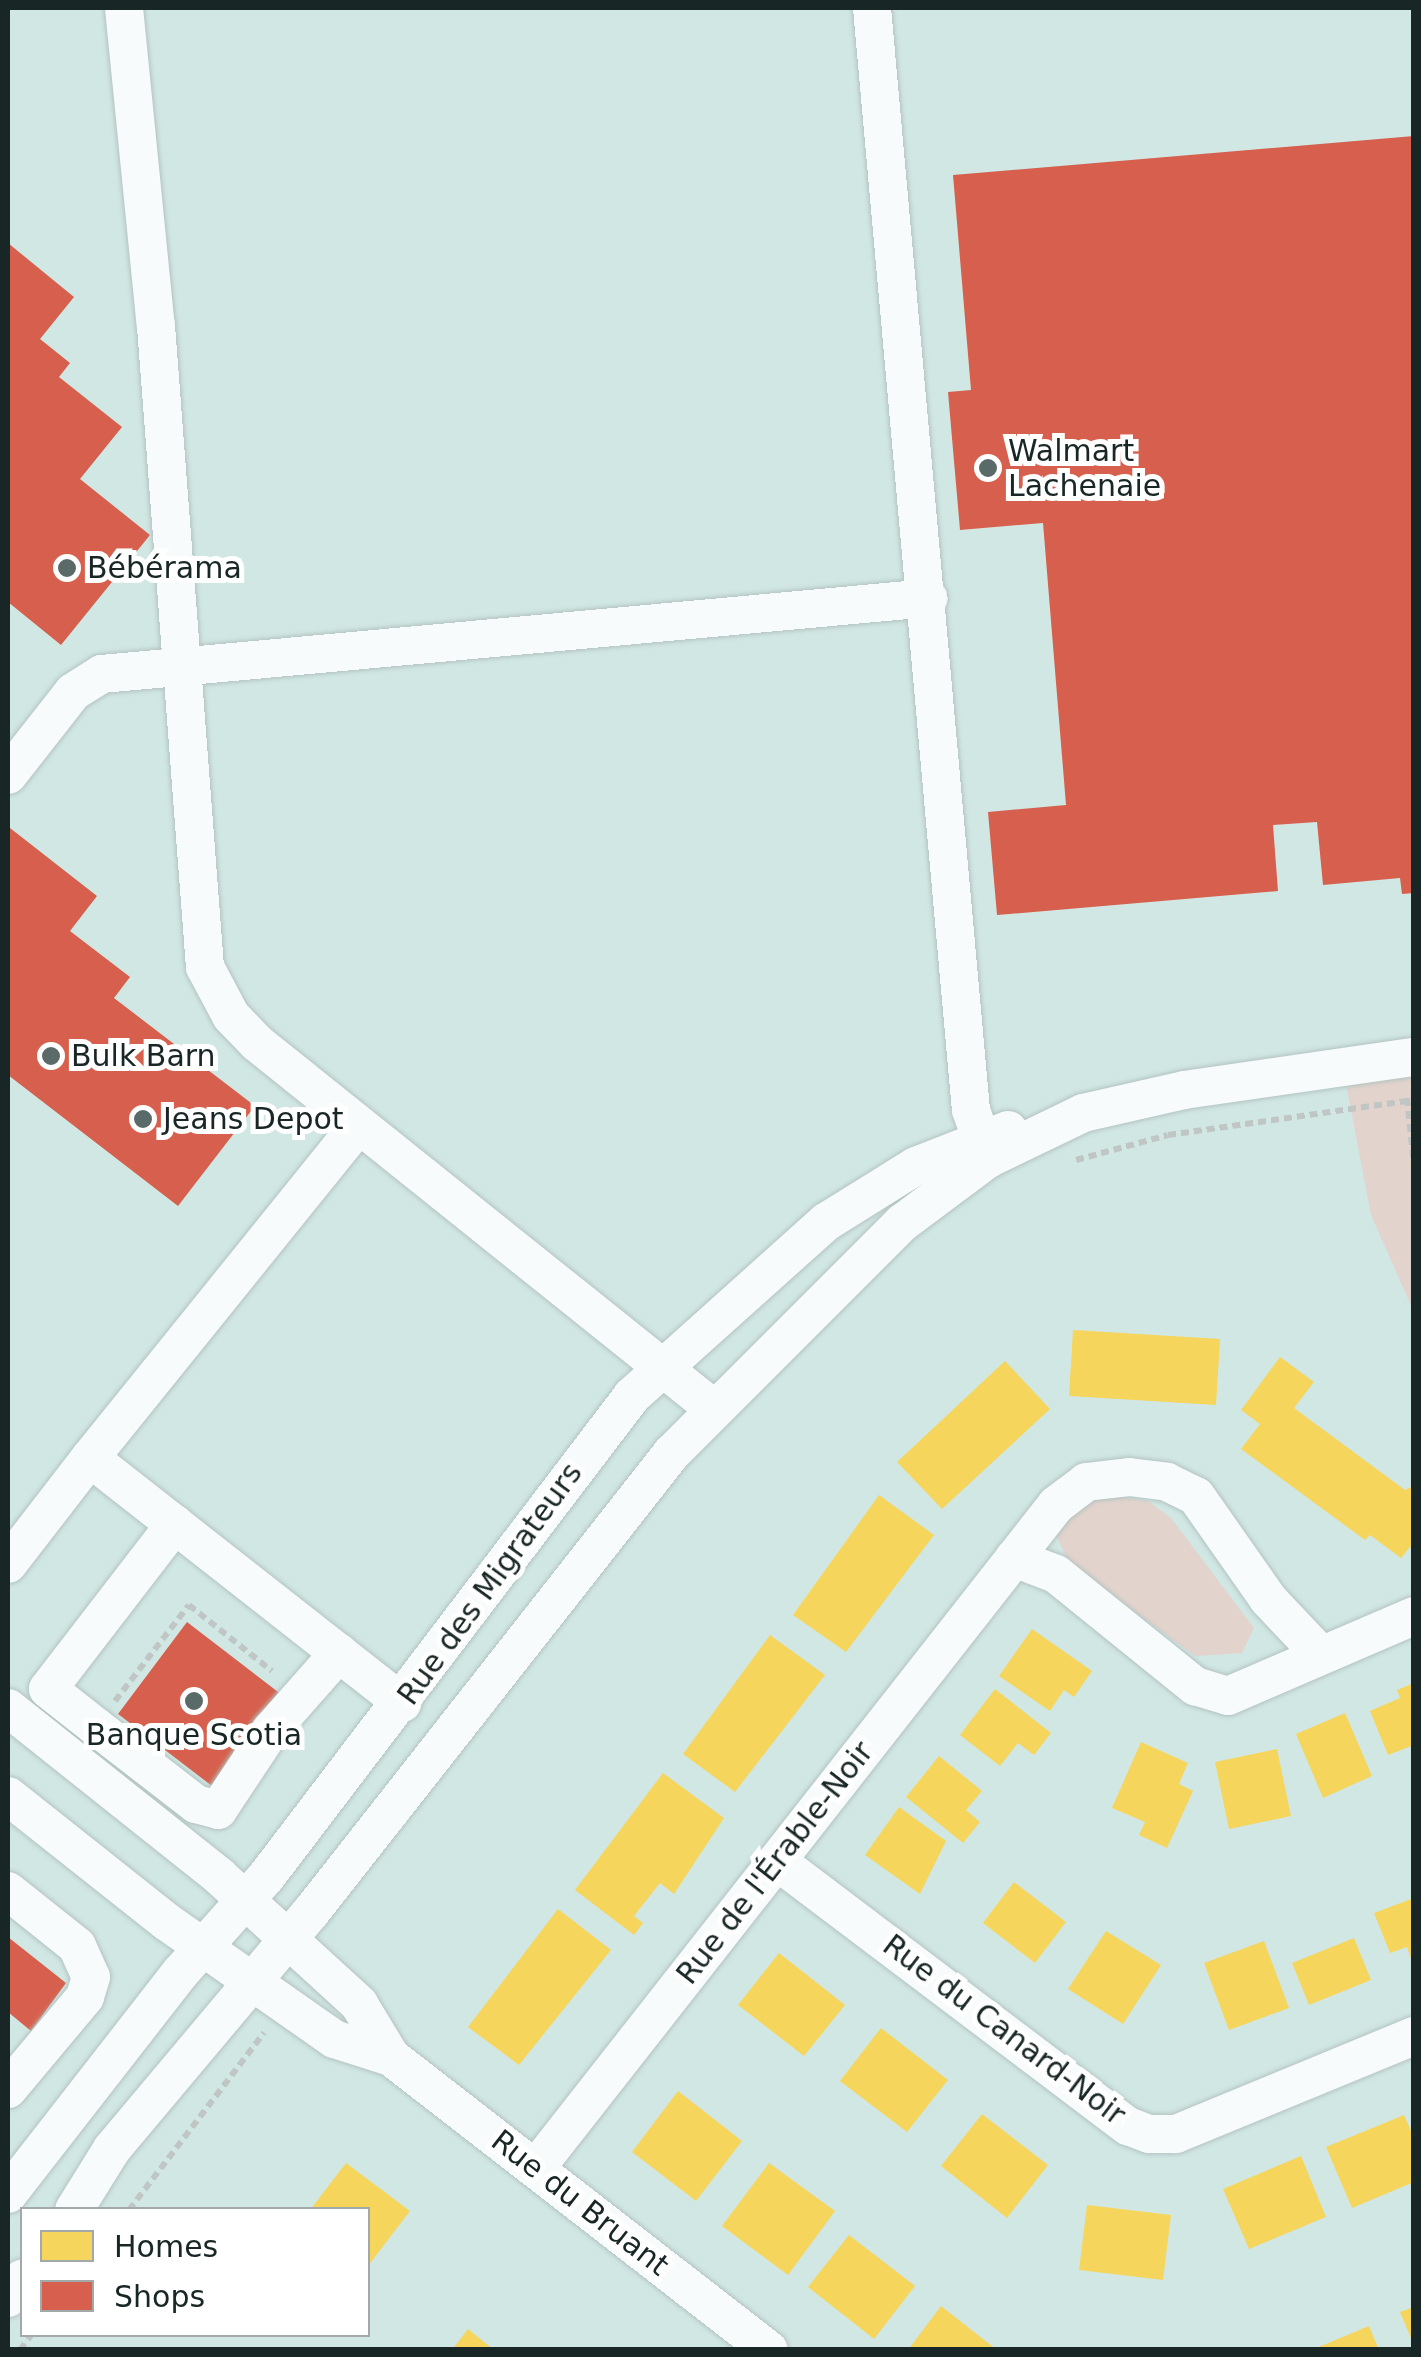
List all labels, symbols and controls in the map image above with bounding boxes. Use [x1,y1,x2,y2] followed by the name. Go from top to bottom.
[1008,433,1161,504] place label: Walmart Lachenaie
[977,457,999,479] marker: Walmart Lachenaie
[87,550,242,586] place label: Bébérama
[56,557,78,579] marker: Bébérama
[71,1038,216,1074] place label: Bulk Barn
[40,1045,62,1067] marker: Bulk Barn
[163,1101,344,1137] place label: Jeans Depot
[132,1108,154,1130] marker: Jeans Depot
[390,1456,590,1712] street label: Rue des Migrateurs
[183,1690,205,1712] marker: Banque Scotia
[86,1717,302,1753] place label: Banque Scotia
[669,1735,881,1991] street label: Rue de l'Érable-Noir
[876,1927,1132,2133] street label: Rue du Canard-Noir
[484,2123,676,2283] street label: Rue du Bruant
[20,2207,370,2337] legend
[114,2229,218,2264] text: Homes
[114,2279,205,2314] text: Shops

